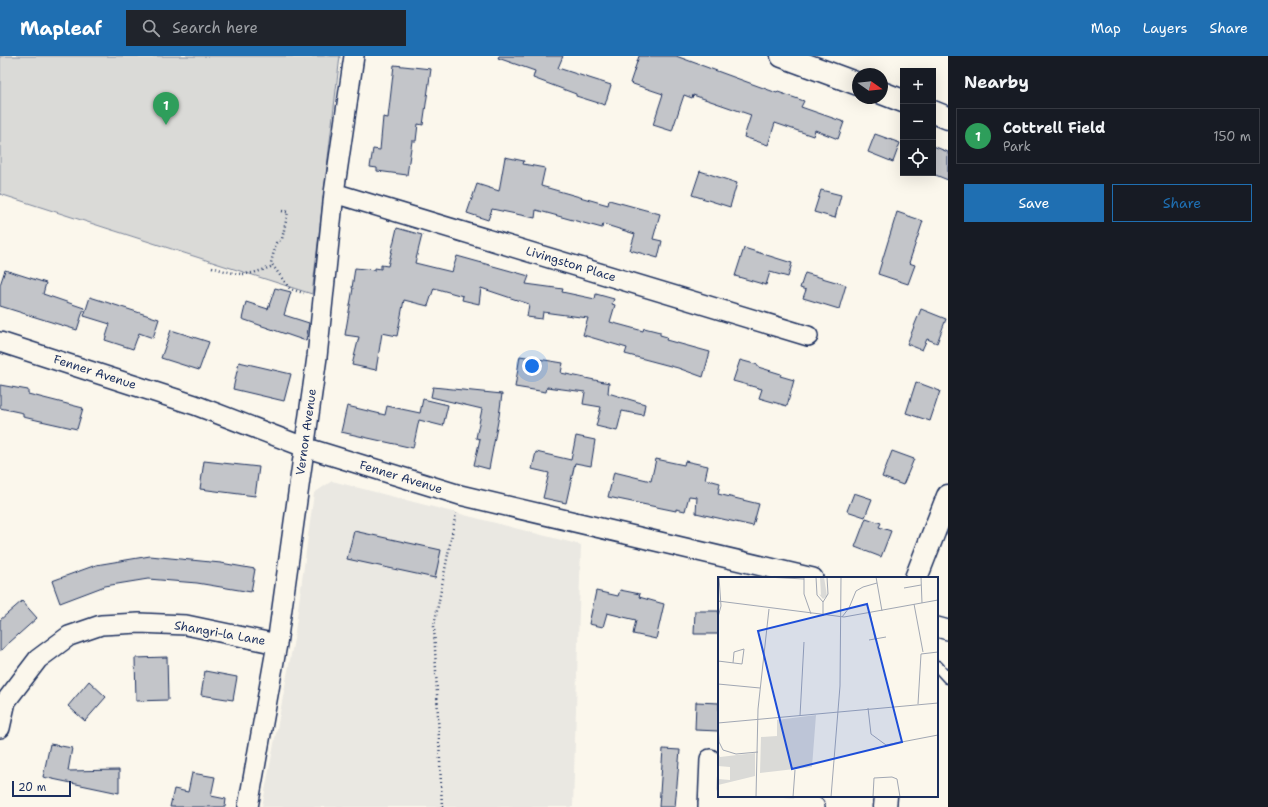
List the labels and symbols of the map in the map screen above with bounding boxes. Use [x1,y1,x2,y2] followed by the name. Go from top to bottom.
[852,68,888,104] north arrow
[153,92,179,125] pin: 1
[524,243,618,285] street label: Livingston Place
[52,351,139,393] street label: Fenner Avenue
[522,356,542,376] your location
[292,387,320,476] street label: Vernon Avenue
[357,457,445,497] street label: Fenner Avenue
[718,577,938,797] inset map
[173,617,267,649] street label: Shangri-la Lane
[12,779,71,798] scale bar

